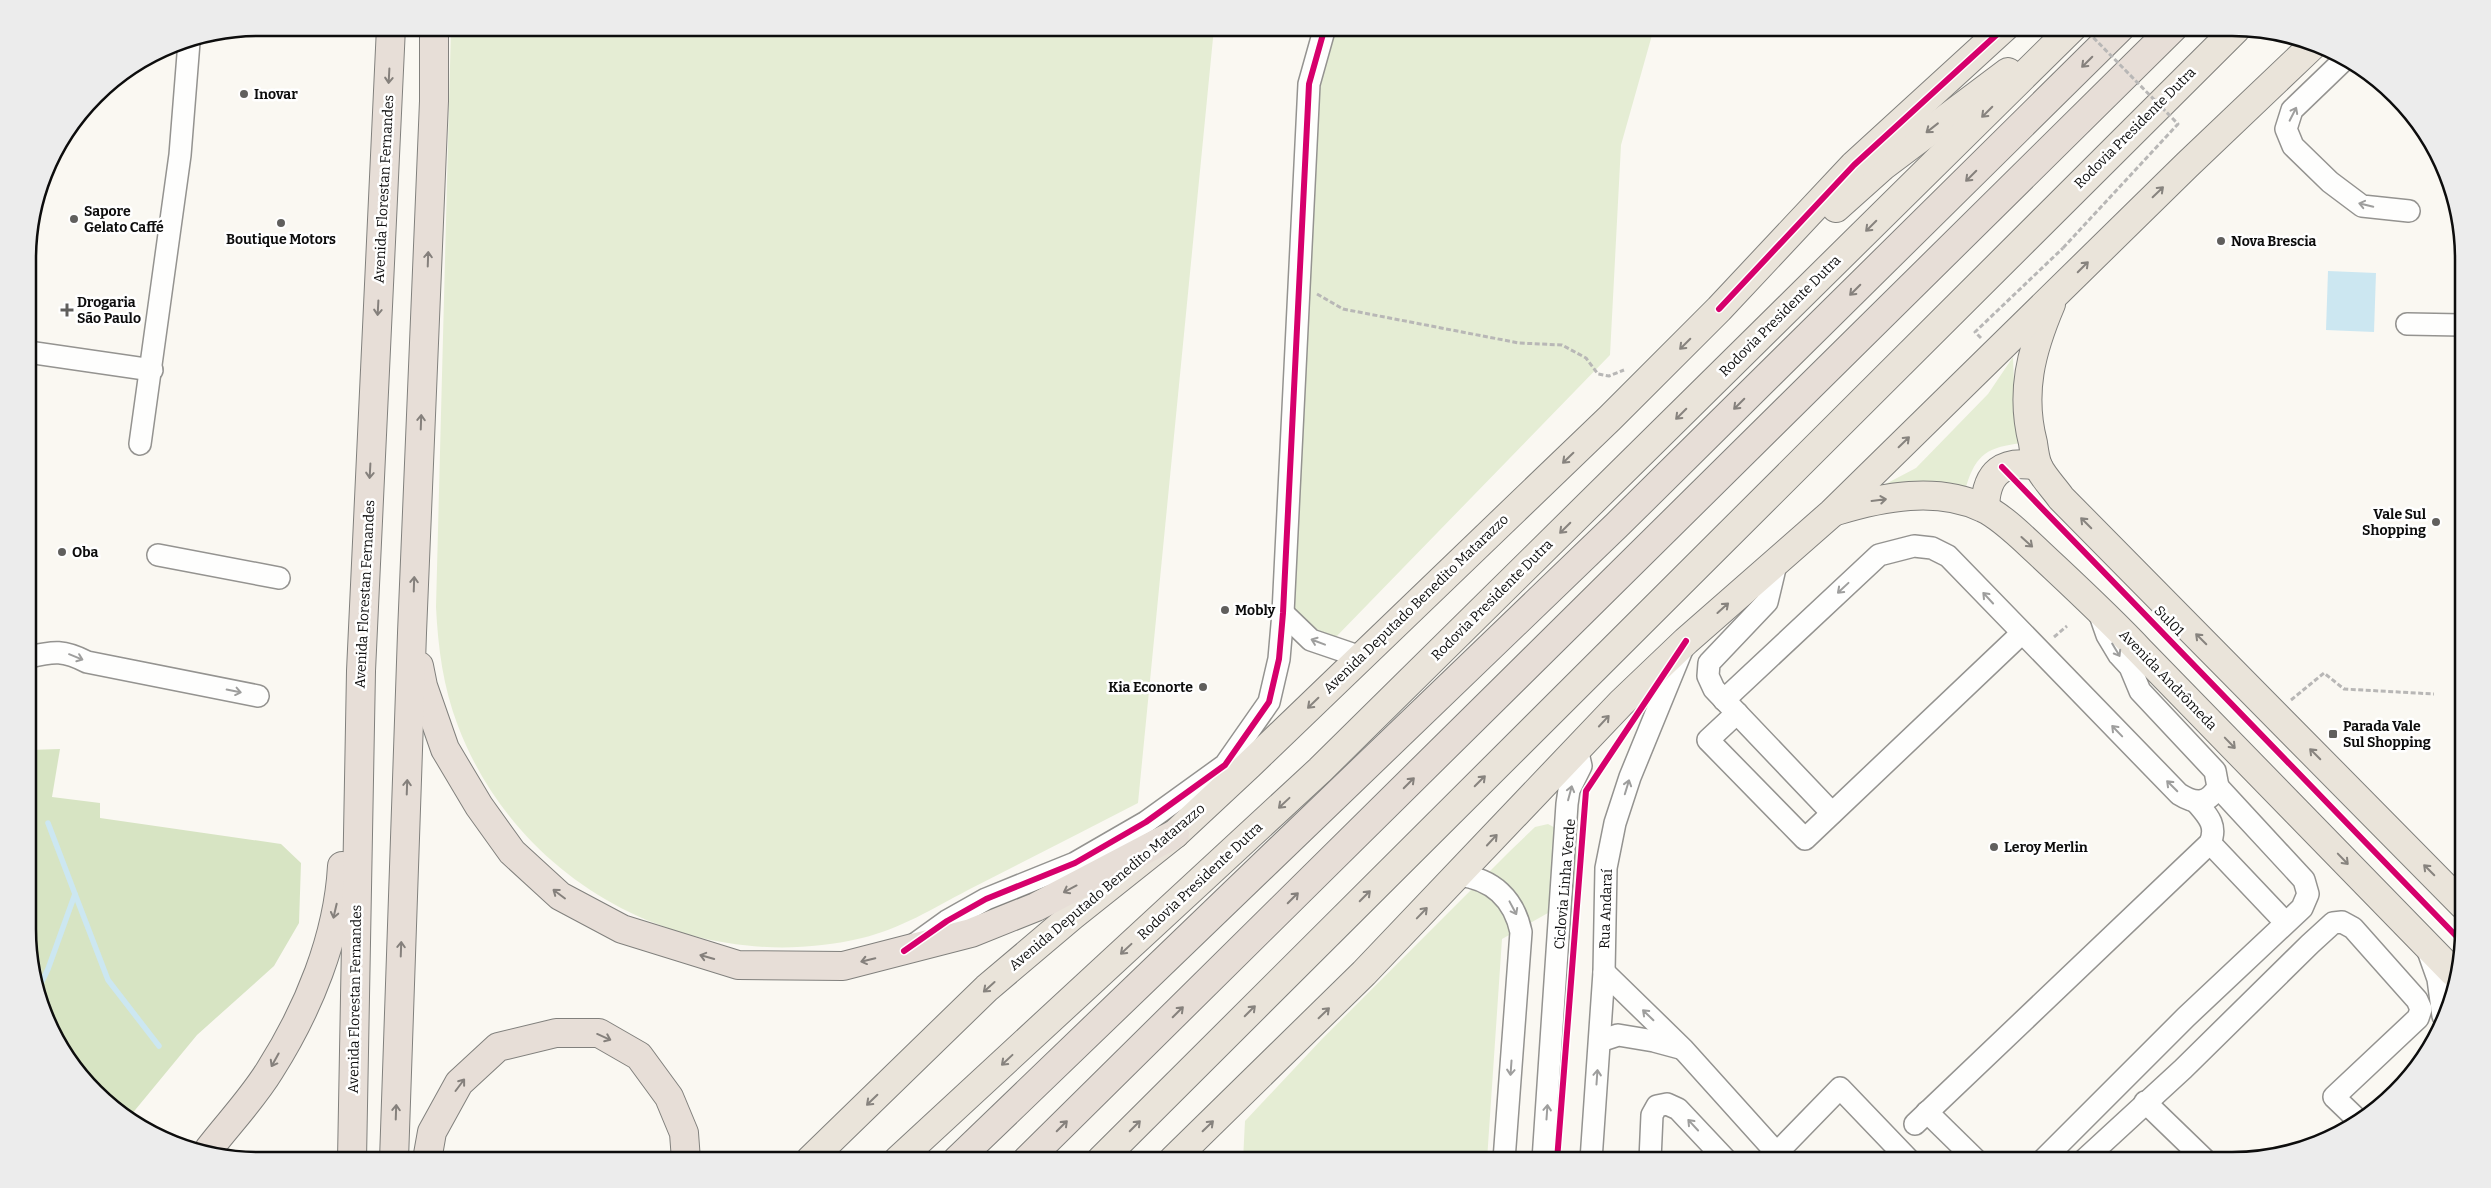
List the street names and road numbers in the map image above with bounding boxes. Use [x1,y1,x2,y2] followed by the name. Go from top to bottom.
[2071,64,2199,192] street label: Rodovia Presidente Dutra
[371,94,397,284] street label: Avenida Florestan Fernandes
[1716,252,1844,380] street label: Rodovia Presidente Dutra
[352,499,378,689] street label: Avenida Florestan Fernandes
[1320,511,1512,697] street label: Avenida Deputado Benedito Matarazzo
[1428,536,1556,664] street label: Rodovia Presidente Dutra
[2151,602,2188,640] street label: Sul01
[2116,626,2221,734] street label: Avenida Andrômeda
[1006,800,1208,974] street label: Avenida Deputado Benedito Matarazzo
[1134,818,1266,943] street label: Rodovia Presidente Dutra
[1551,818,1579,950] street label: Ciclovia Linha Verde
[1596,868,1616,949] street label: Rua Andaraí
[345,904,365,1094] street label: Avenida Florestan Fernandes

